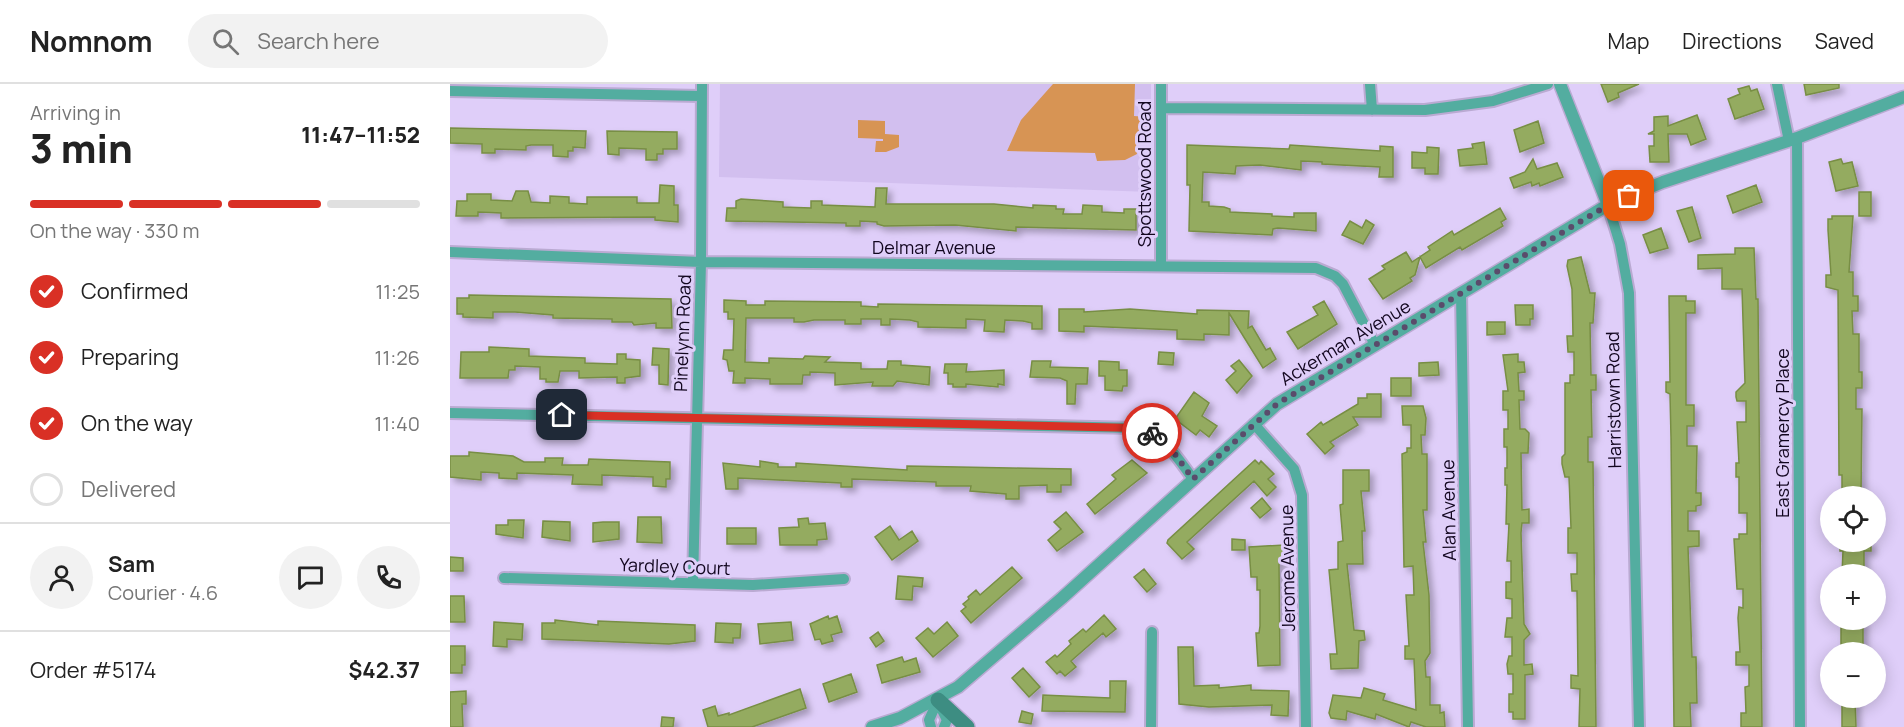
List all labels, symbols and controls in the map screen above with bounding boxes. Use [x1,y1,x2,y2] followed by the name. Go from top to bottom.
[188,14,608,68] search box
[30,22,152,60] text: Nomnom
[209,25,242,58] icon: search
[257,26,380,56] text: Search here
[1608,27,1649,55] text: Map
[1682,27,1782,55] text: Directions
[1815,27,1874,55] text: Saved
[30,99,121,126] text: Arriving in
[1132,101,1156,247] street label: Spottswood Road
[301,120,420,150] text: 11:47–11:52
[30,121,133,175] text: 3 min
[1603,170,1654,221] pin
[1612,179,1645,212] icon: bag
[30,217,200,244] text: On the way · 330 m
[872,235,996,259] street label: Delmar Avenue
[668,274,696,392] street label: Pinelynn Road
[30,275,63,308] icon: check
[81,276,189,306] text: Confirmed
[375,278,420,305] text: 11:25
[1275,294,1415,390] street label: Ackerman Avenue
[1600,331,1626,469] street label: Harristown Road
[30,341,63,374] icon: check
[81,342,179,372] text: Preparing
[375,344,420,371] text: 11:26
[1770,348,1794,518] street label: East Gramercy Place
[536,389,587,440] pin
[545,398,578,431] icon: home
[1122,403,1182,463] courier
[30,407,63,440] icon: check
[81,408,193,438] text: On the way
[374,410,420,437] text: 11:40
[1136,417,1169,450] icon: bike
[1435,459,1461,561] street label: Alan Avenue
[81,474,176,504] text: Delivered
[1820,486,1886,708] map controls
[1820,486,1886,552] button: locate
[1274,504,1300,632] street label: Jerome Avenue
[30,546,93,609] button: person
[279,546,342,609] button: chat
[357,546,420,609] button: phone
[108,549,155,579] text: Sam
[619,552,731,580] street label: Yardley Court
[1820,564,1886,630] button: +
[108,579,218,606] text: Courier · 4.6
[1820,642,1886,708] button: −
[30,655,157,685] text: Order #5174
[348,655,420,685] text: $42.37

